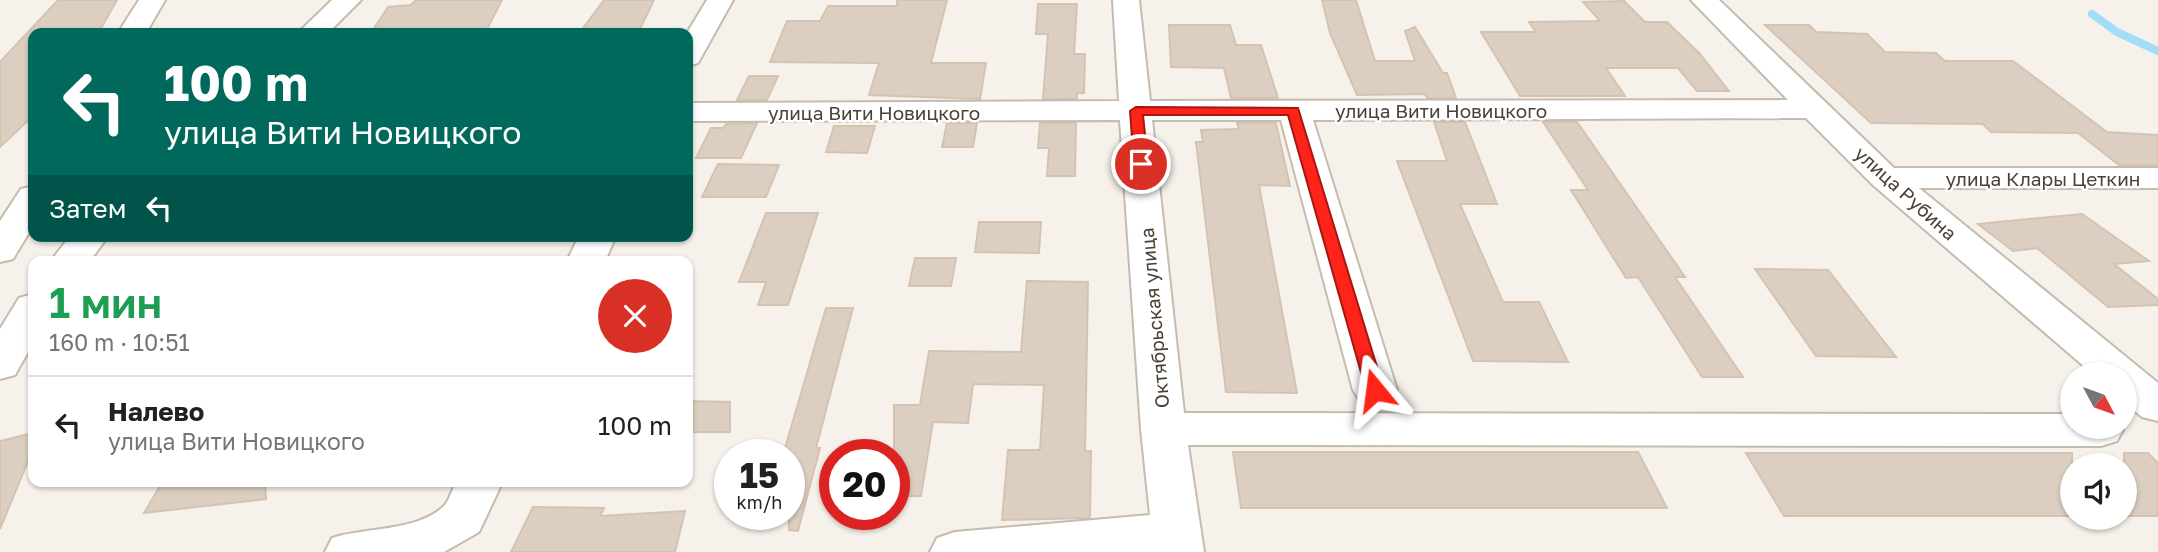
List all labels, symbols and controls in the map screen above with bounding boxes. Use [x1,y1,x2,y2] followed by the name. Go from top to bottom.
[164,53,308,112] text: 100 m
[49,56,140,147] icon: left
[1335,99,1547,122] street label: улица Вити Новицкого
[768,101,980,124] street label: улица Вити Новицкого
[164,113,521,151] text: улица Вити Новицкого
[1111,134,1171,194] pin
[1850,141,1962,245] street label: улица Рубина
[1122,145,1160,183] icon: arrive
[1946,167,2140,190] street label: улица Клары Цеткин
[140,189,178,227] icon: left
[49,193,126,224] text: Затем
[1135,227,1173,409] street label: Октябрьская улица
[49,277,162,327] text: 1 мин
[598,279,672,353] button: close
[49,328,190,356] text: 160 m · 10:51
[1338,353,1412,427] position arrow
[2060,362,2137,439] north arrow
[2060,362,2137,530] map controls
[108,396,204,427] text: Налево
[49,406,87,444] icon: left
[598,410,672,441] text: 100 m
[108,427,365,455] text: улица Вити Новицкого
[819,439,910,530] speed limit sign: 20
[2060,453,2137,530] button: sound
[740,454,779,496] text: 15
[737,491,782,513] text: km/h

